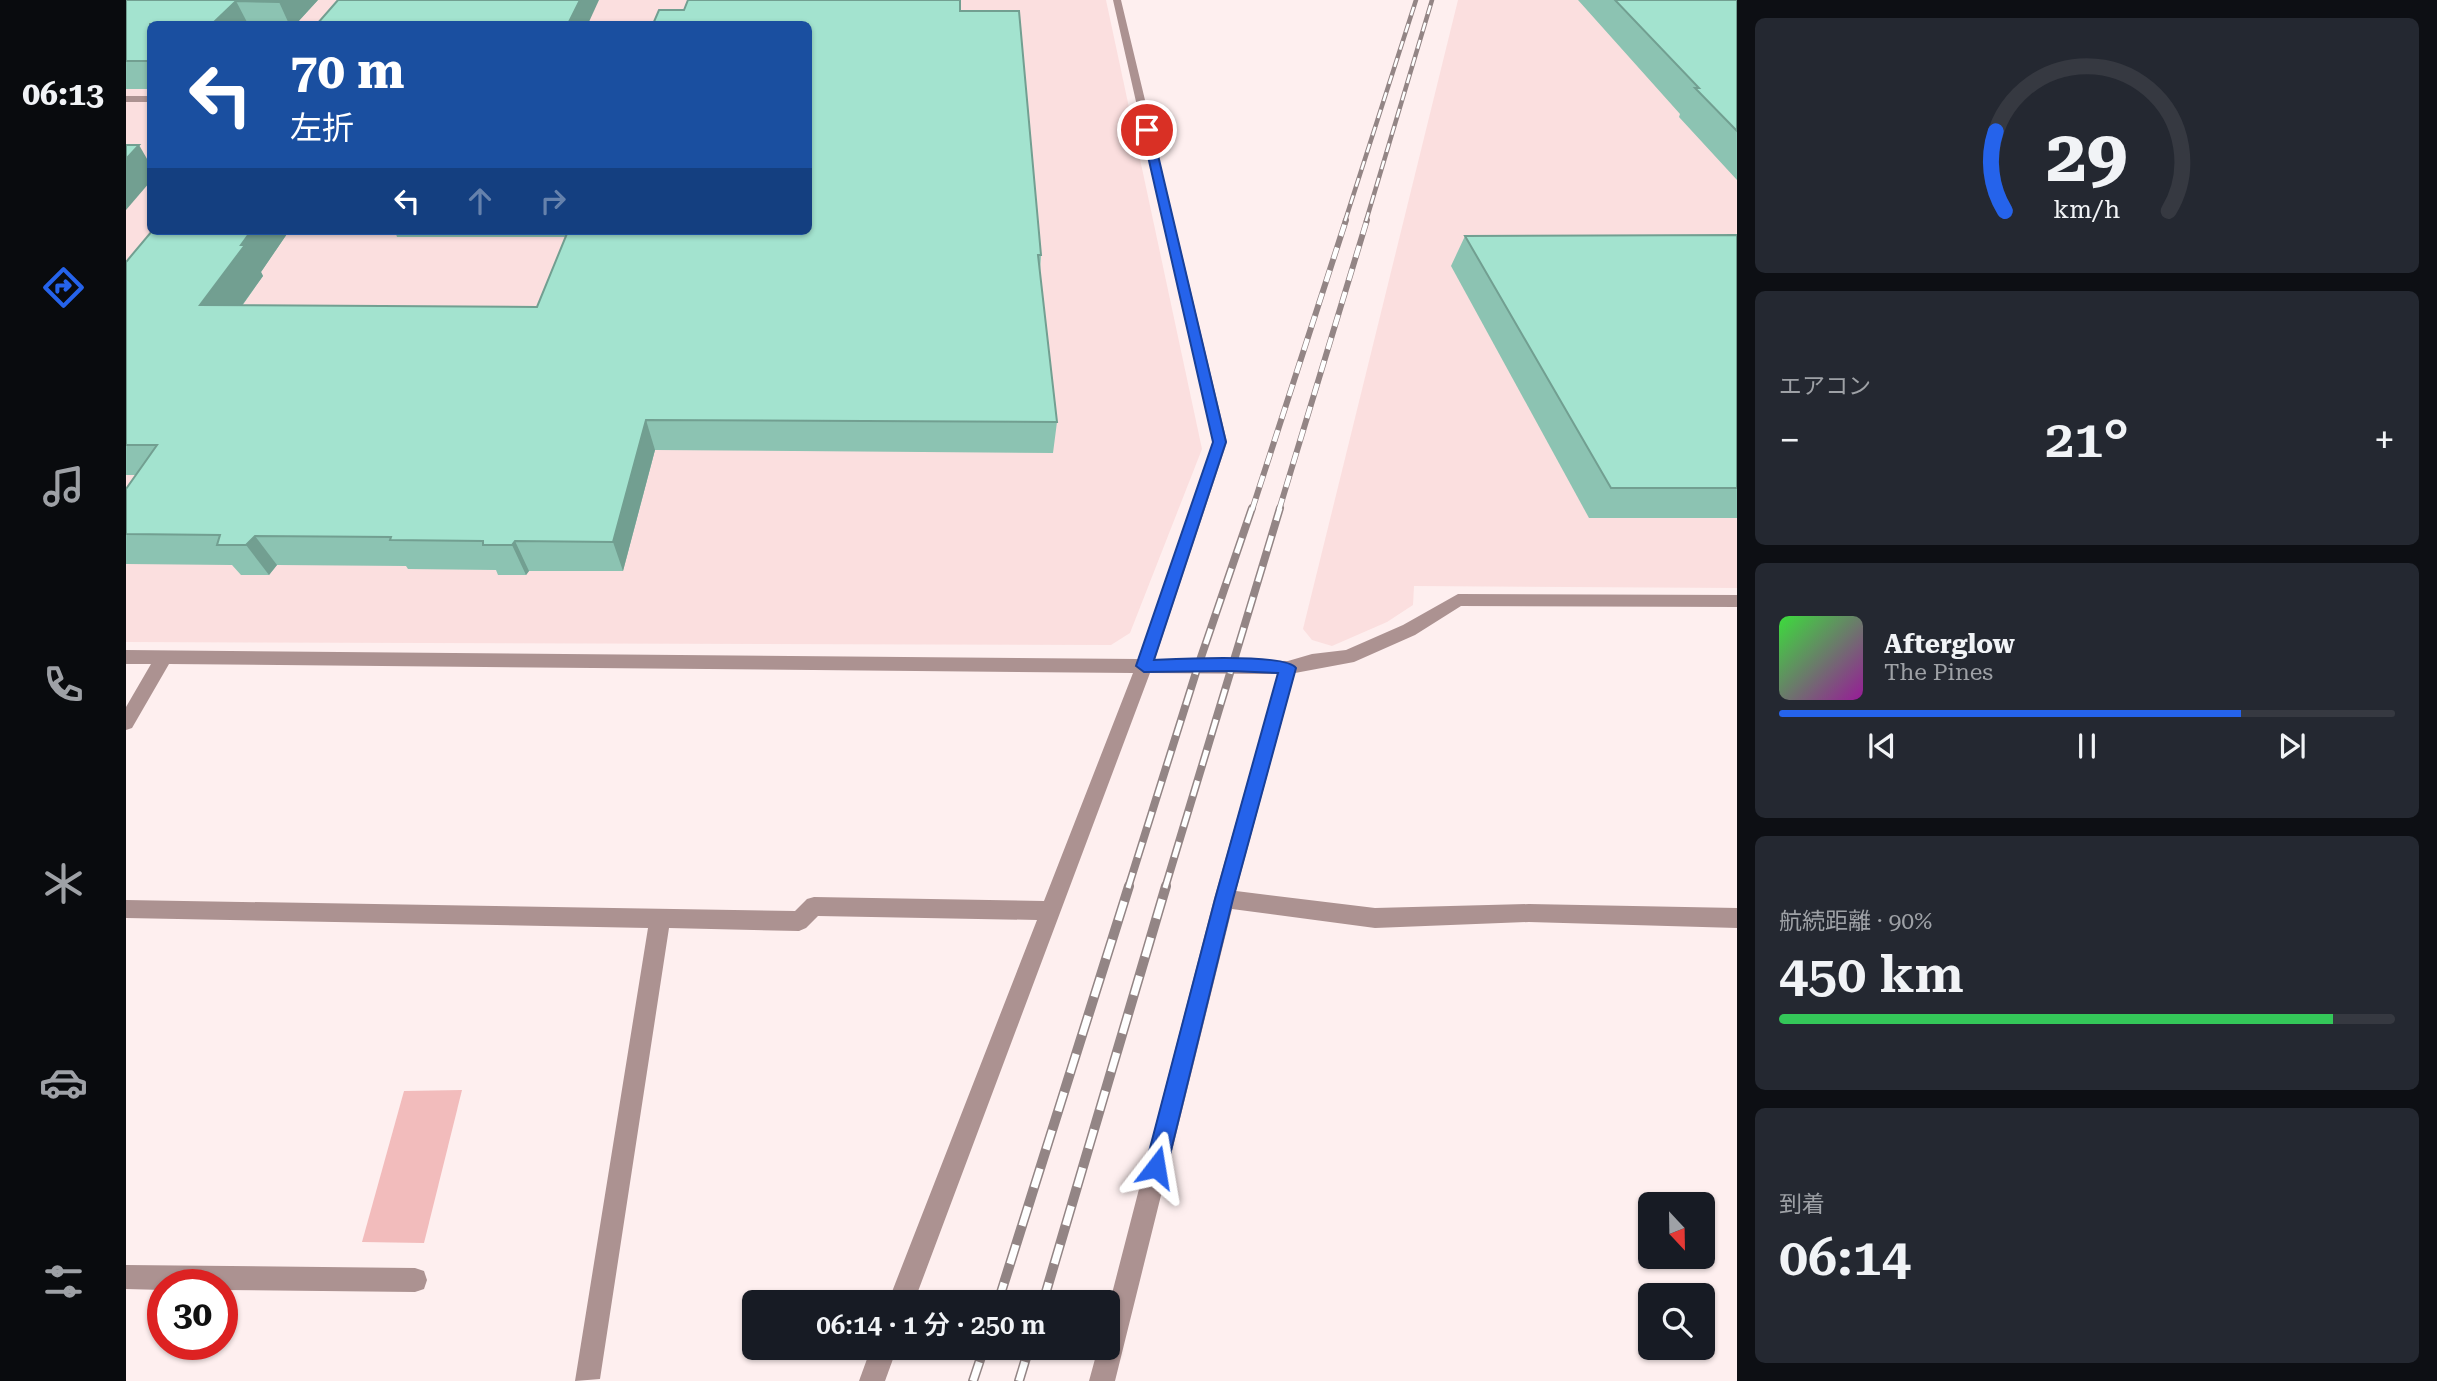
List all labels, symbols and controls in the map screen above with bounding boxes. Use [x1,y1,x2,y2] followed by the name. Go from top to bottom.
[290,43,405,100] text: 70 m
[175,49,266,140] icon: left
[22,75,104,113] text: 06:13
[1117,100,1177,160] pin
[290,109,354,147] text: 左折
[1128,111,1166,149] icon: arrive
[2046,115,2128,200] text: 29
[388,182,426,220] icon: left
[461,182,499,220] icon: ahead
[534,182,572,220] icon: right
[2054,195,2120,224] text: km/h
[39,263,88,312] icon: directions
[1779,373,1871,400] text: エアコン
[2045,409,2129,470] text: 21°
[1779,418,1800,462] text: −
[2374,418,2395,462] text: +
[39,462,88,511] icon: music
[1884,629,2015,659] text: Afterglow
[1884,659,1993,686] text: The Pines
[39,660,88,709] icon: phone
[1863,727,1901,765] icon: previous
[2068,727,2106,765] icon: pause
[2273,727,2311,765] icon: next
[39,859,88,908] icon: climate
[1779,908,1932,935] text: 航続距離 · 90%
[1779,944,1964,1005] text: 450 km
[39,1058,88,1107] icon: car
[1119,1130,1193,1204] position arrow
[1779,1191,1825,1218] text: 到着
[1638,1192,1715,1269] north arrow
[1638,1192,1715,1360] map controls
[1779,1227,1911,1288] text: 06:14
[39,1257,88,1306] icon: filters
[147,1269,238,1360] speed limit sign: 30
[1638,1283,1715,1360] button: search
[816,1310,1046,1340] text: 06:14 · 1 分 · 250 m

